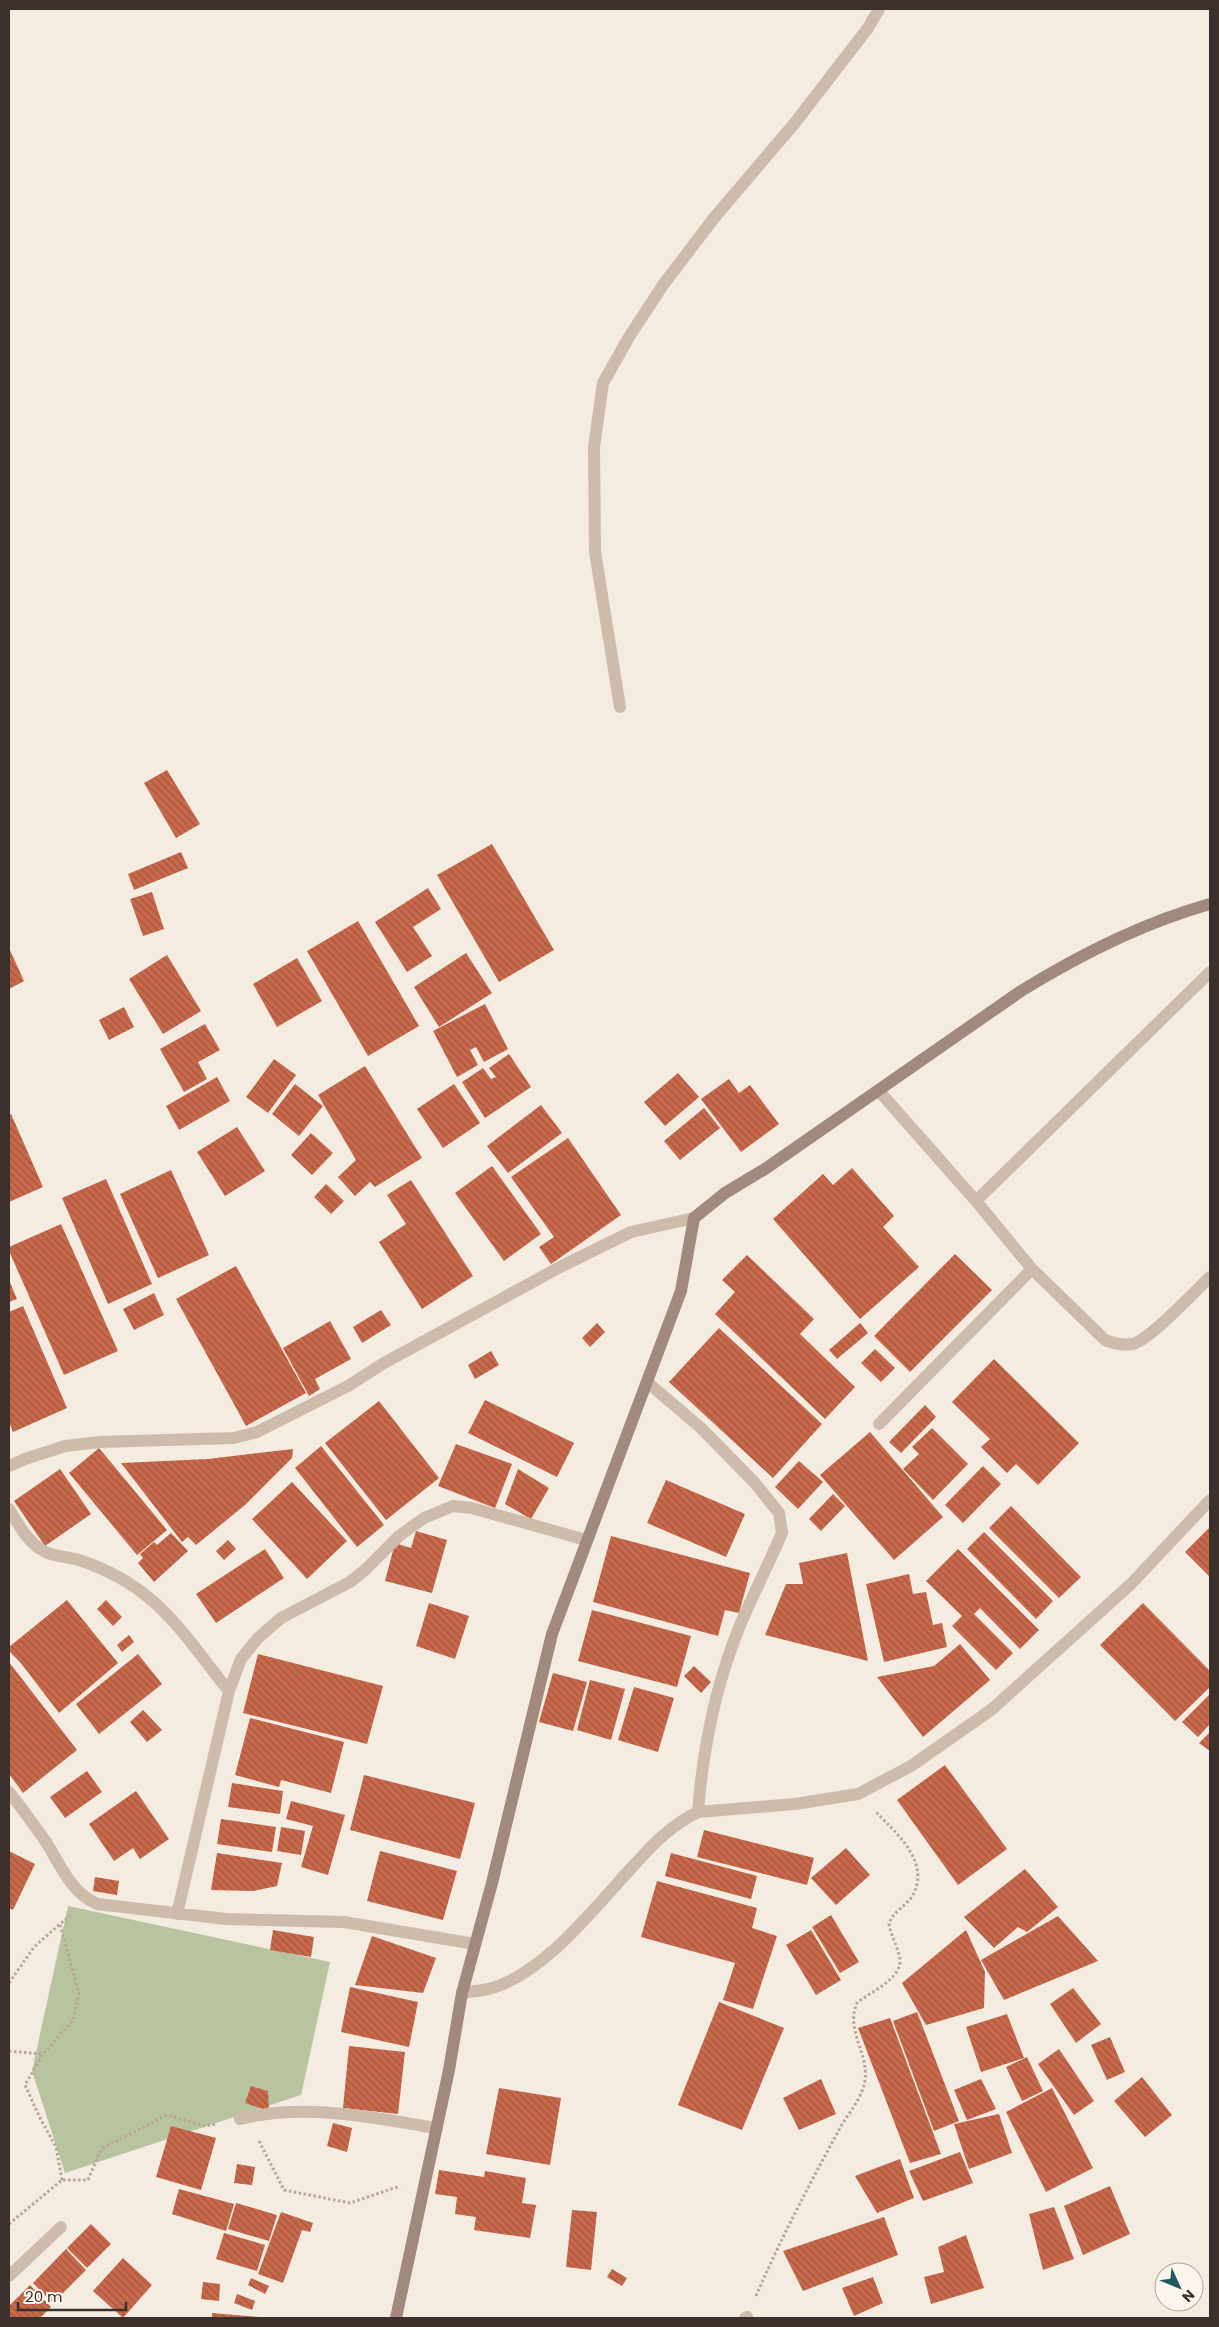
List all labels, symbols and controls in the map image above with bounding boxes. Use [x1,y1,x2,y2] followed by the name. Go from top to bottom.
[1154,2262,1204,2312] north arrow
[18,2280,125,2312] scale bar
[1178,2285,1199,2307] text: N
[25,2286,63,2307] text: 20 m

